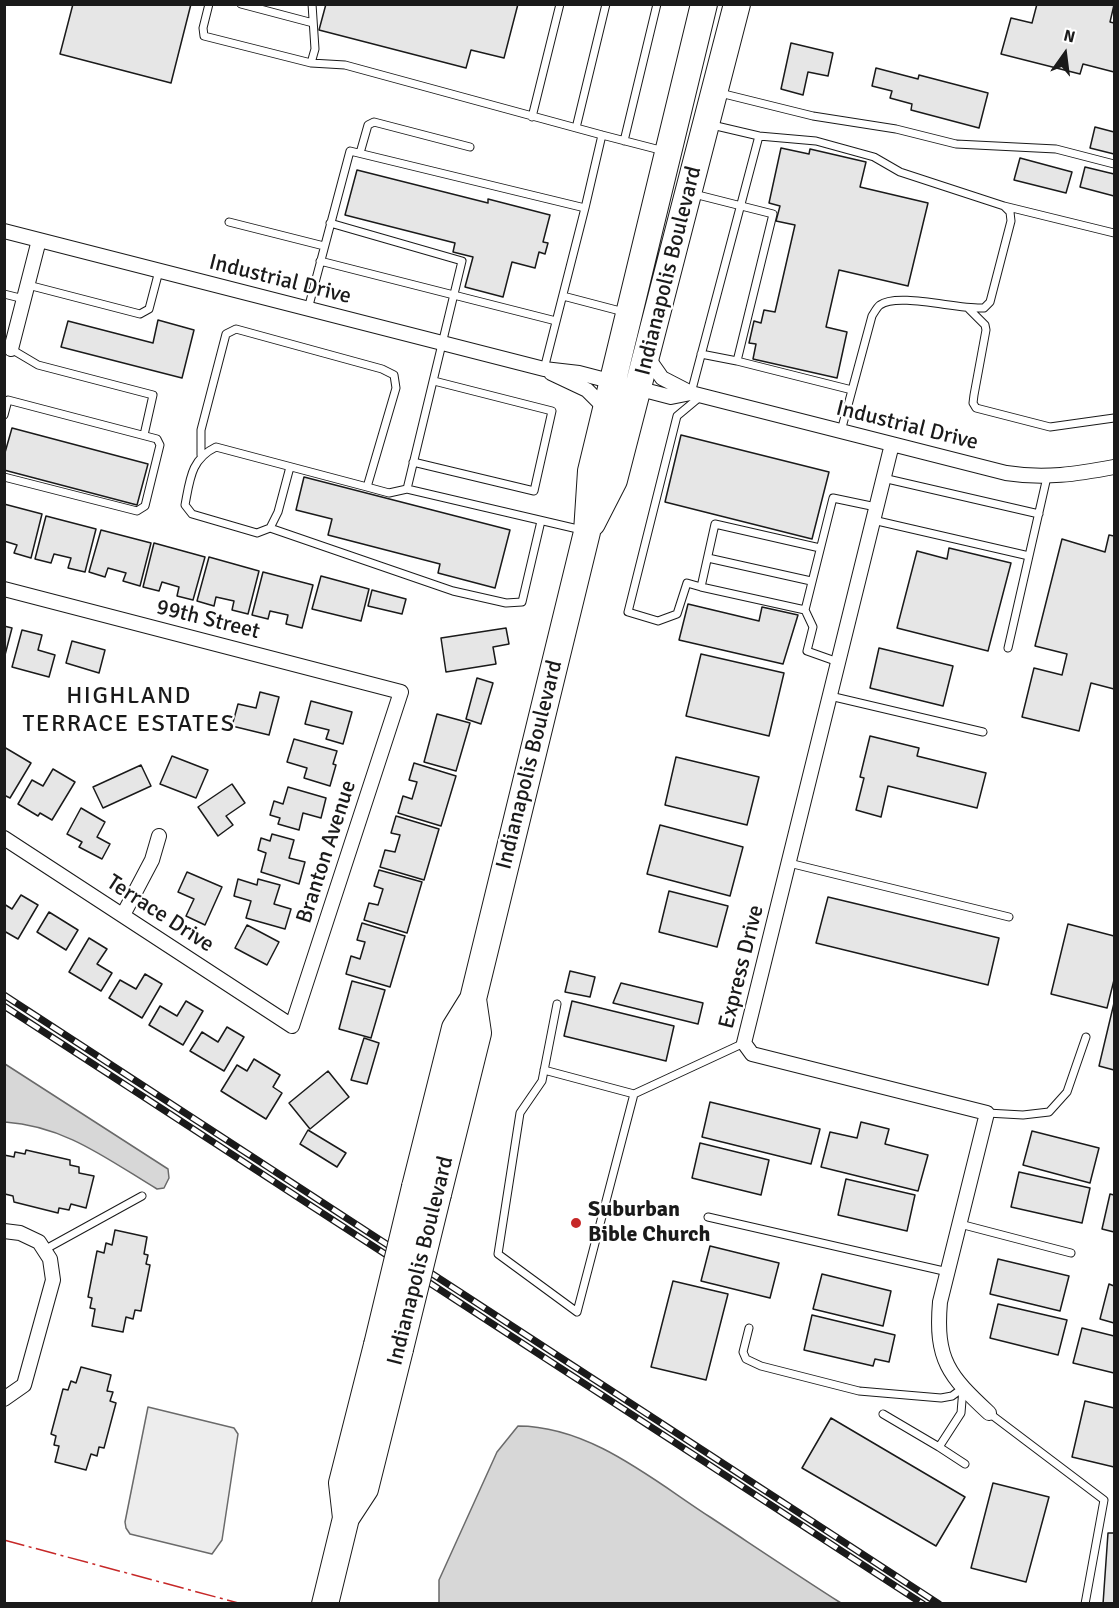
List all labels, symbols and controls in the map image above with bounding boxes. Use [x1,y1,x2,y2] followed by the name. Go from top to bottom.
[1035,24,1095,84] north arrow
[1062,25,1077,48] text: N
[630,164,708,378] street label: Indianapolis Boulevard
[206,250,354,310] street label: Industrial Drive
[833,396,981,456] street label: Industrial Drive
[154,594,262,646] street label: 99th Street
[491,658,569,872] street label: Indianapolis Boulevard
[23,683,235,739] district label: HIGHLAND TERRACE ESTATES
[291,777,363,927] street label: Branton Avenue
[101,870,219,958] street label: Terrace Drive
[714,903,770,1031] street label: Express Drive
[382,1154,460,1368] street label: Indianapolis Boulevard
[588,1197,710,1248] place label: Suburban Bible Church
[569,1216,583,1230] marker: Suburban Bible Church

